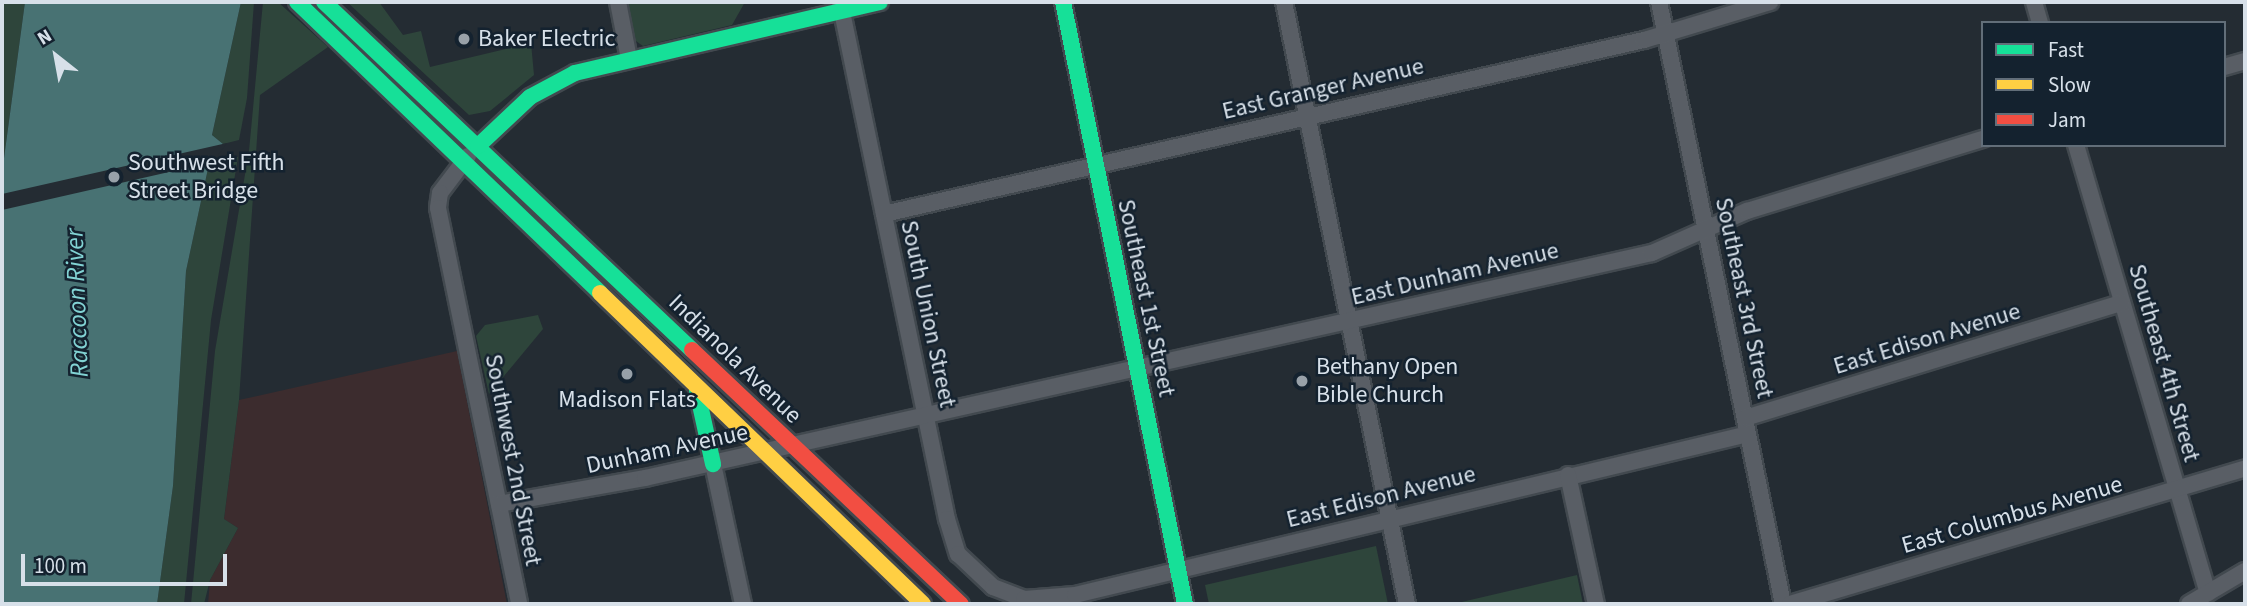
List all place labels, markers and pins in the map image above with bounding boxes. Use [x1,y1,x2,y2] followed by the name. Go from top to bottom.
[478,25,615,53] place label: Baker Electric
[456,31,472,47] marker: Baker Electric
[128,149,285,205] place label: Southwest Fifth Street Bridge
[106,169,122,185] marker: Southwest Fifth Street Bridge
[1316,353,1458,409] place label: Bethany Open Bible Church
[619,366,635,382] marker: Madison Flats
[1294,373,1310,389] marker: Bethany Open Bible Church
[558,386,696,414] place label: Madison Flats

